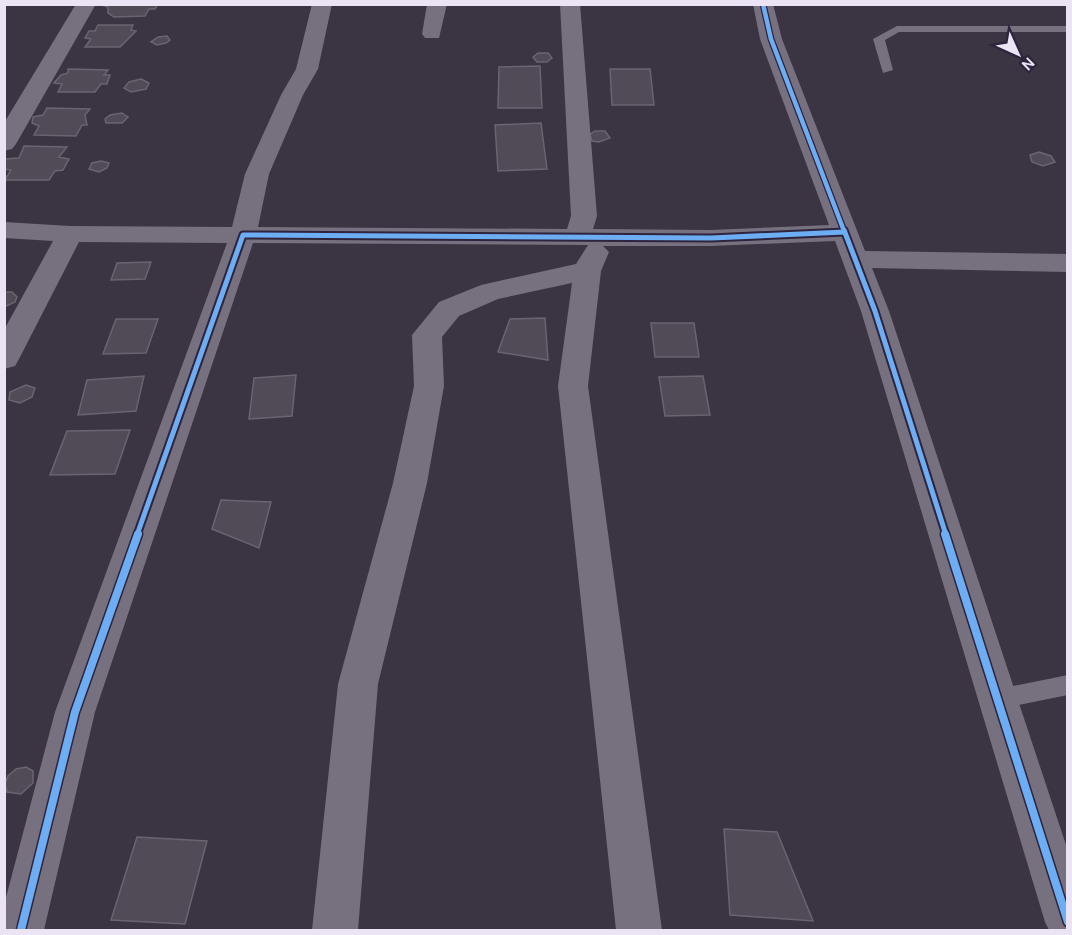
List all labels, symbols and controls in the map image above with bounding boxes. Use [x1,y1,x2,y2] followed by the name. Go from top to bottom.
[988,24,1048,84] north arrow
[1017,53,1039,75] text: N

